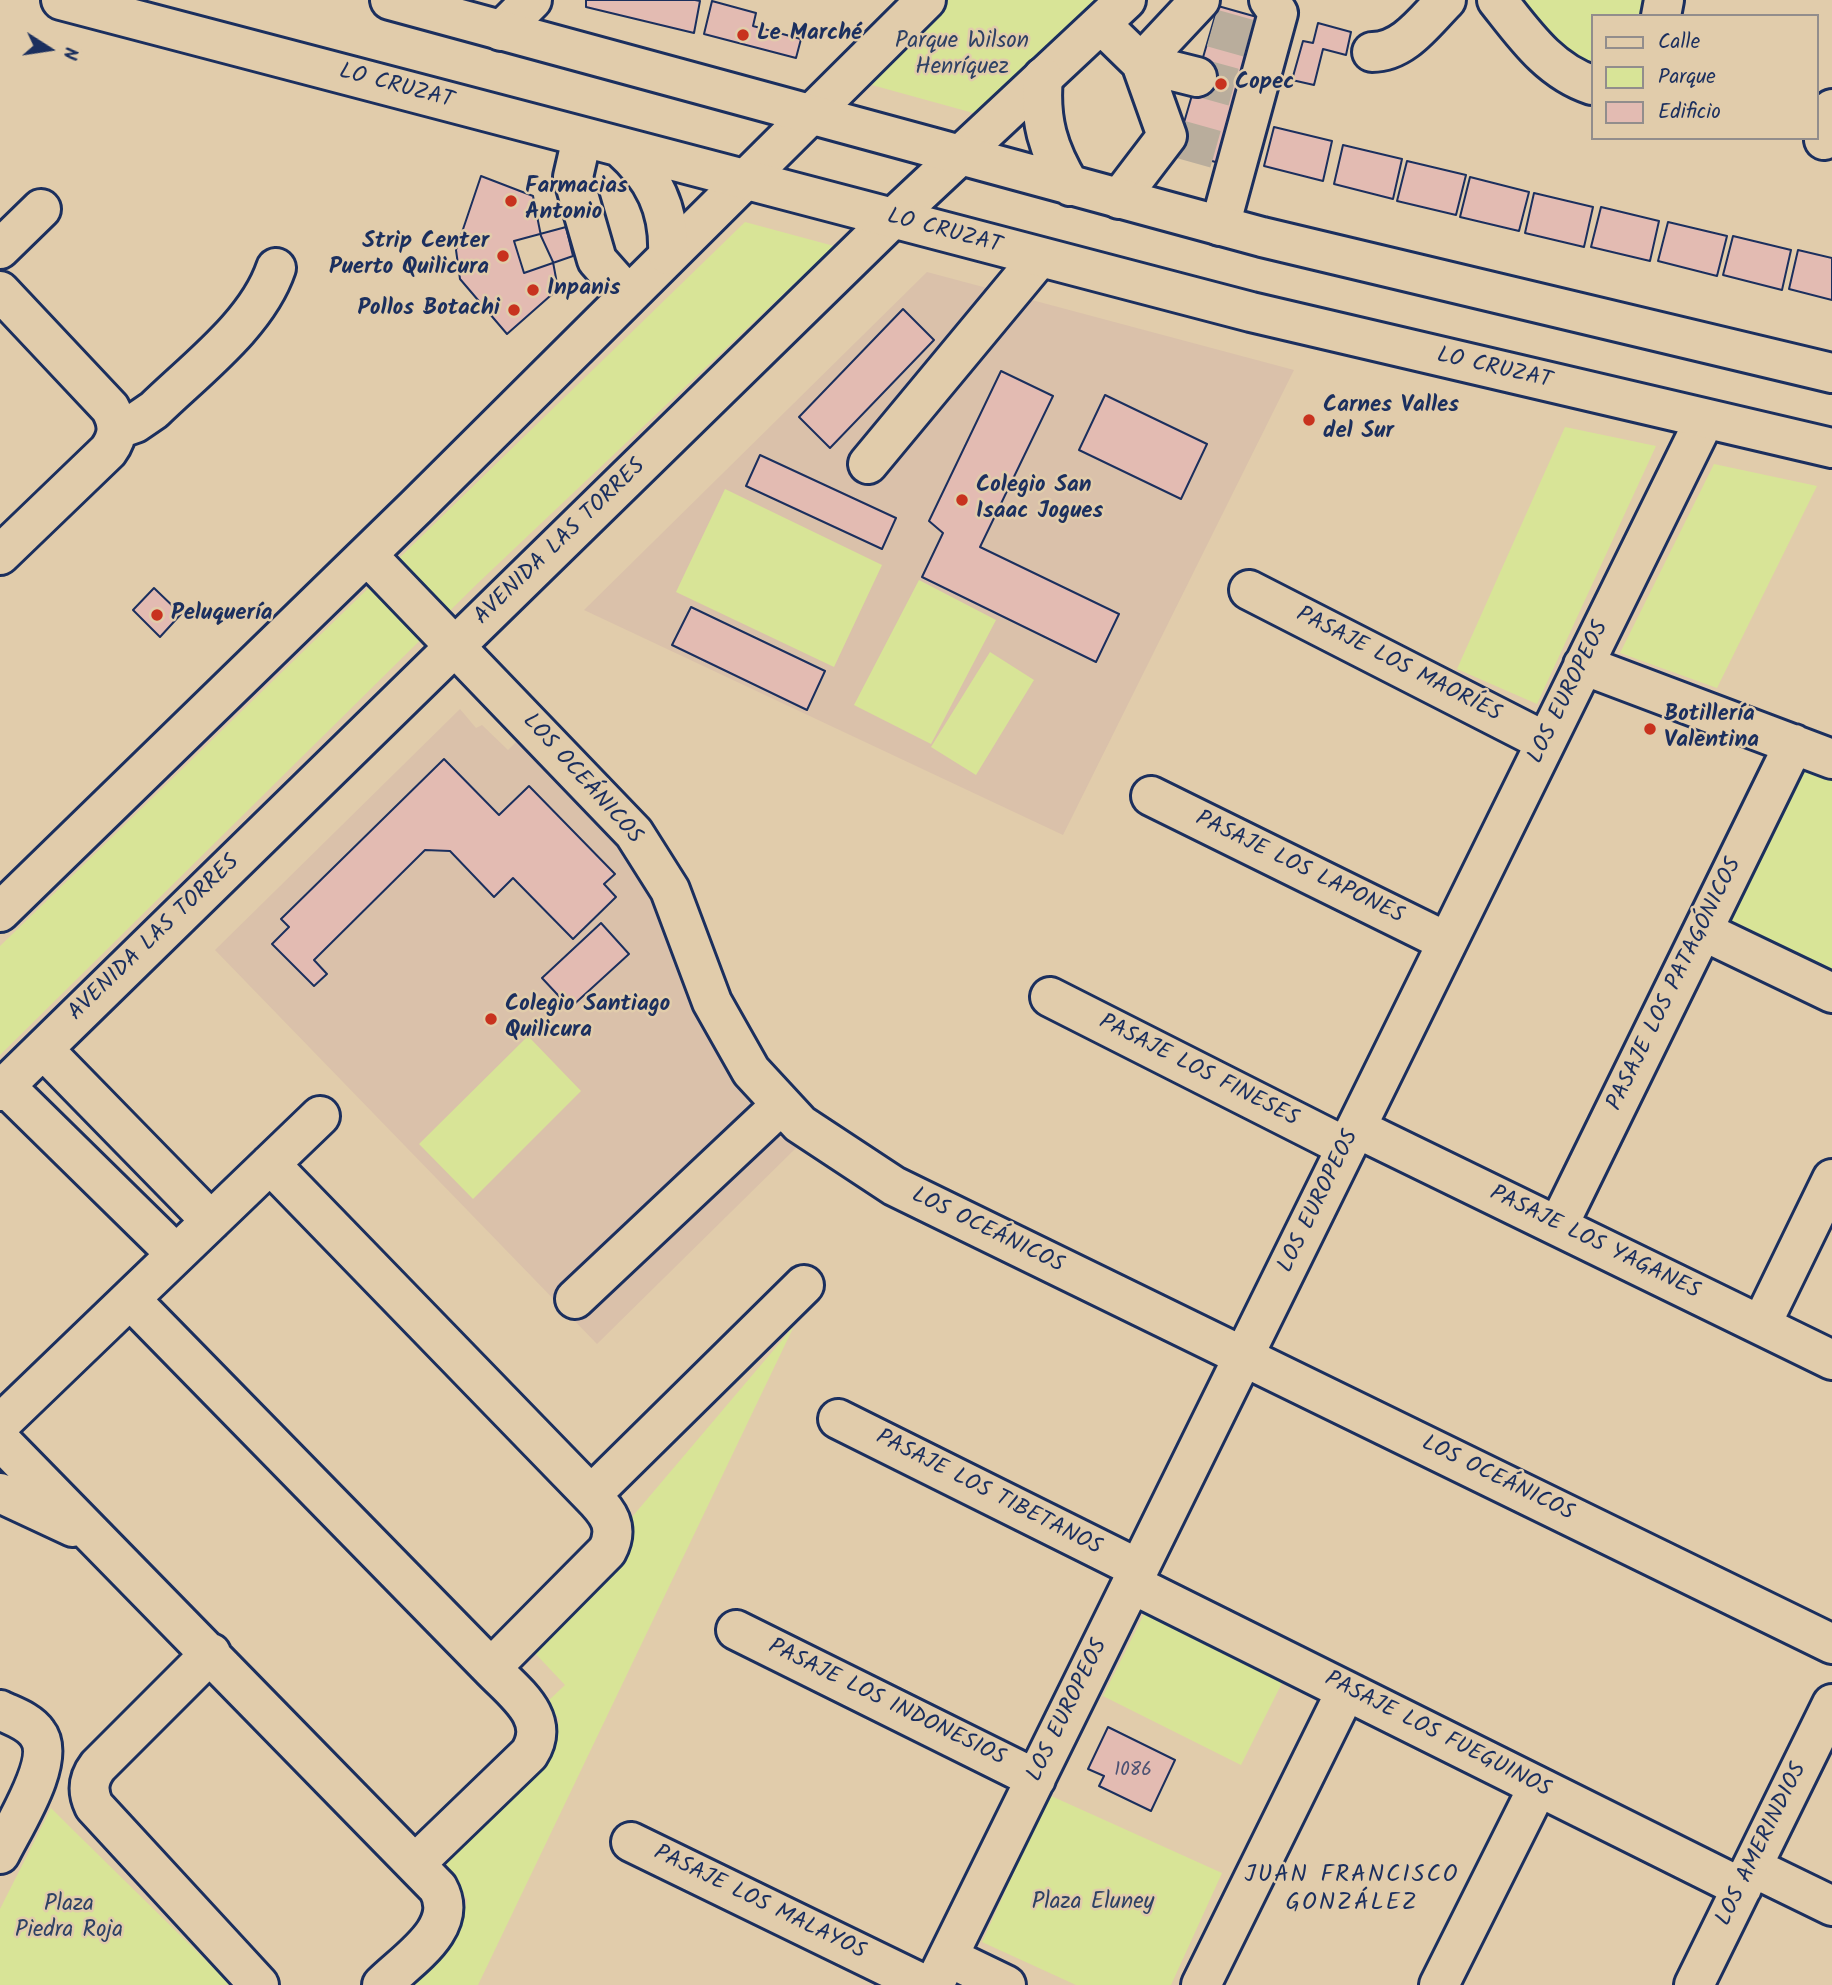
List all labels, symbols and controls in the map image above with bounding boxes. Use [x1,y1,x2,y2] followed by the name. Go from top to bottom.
[14,14,84,84] north arrow
[1590,14,1818,140] legend
[757,21,862,49] place label: Le Marché
[1658,26,1700,59] text: Calle
[735,27,751,43] marker: Le Marché
[895,29,1029,83] park label: Parque Wilson Henríquez
[54,44,85,62] text: N
[336,59,456,117] street label: LO CRUZAT
[1658,61,1716,94] text: Parque
[1235,70,1295,98] place label: Copec
[1213,76,1229,92] marker: Copec
[1658,96,1721,129] text: Edificio
[525,174,628,228] place label: Farmacias Antonio
[503,193,519,209] marker: Farmacias Antonio
[884,204,1004,262] street label: LO CRUZAT
[329,229,489,283] place label: Strip Center Puerto Quilicura
[495,248,511,264] marker: Strip Center Puerto Quilicura
[547,276,620,304] place label: Inpanis
[525,282,541,298] marker: Inpanis
[357,296,500,324] place label: Pollos Botachi
[506,302,522,318] marker: Pollos Botachi
[1434,343,1554,397] street label: LO CRUZAT
[1323,393,1459,447] place label: Carnes Valles del Sur
[1301,412,1317,428] marker: Carnes Valles del Sur
[470,454,652,632] street label: AVENIDA LAS TORRES
[976,473,1103,527] place label: Colegio San Isaac Jogues
[954,492,970,508] marker: Colegio San Isaac Jogues
[171,601,273,629] place label: Peluquería
[1291,602,1505,730] street label: PASAJE LOS MAORÍES
[149,607,165,623] marker: Peluquería
[1524,617,1616,769] street label: LOS EUROPEOS
[1664,702,1759,756] place label: Botillería Valentina
[515,709,647,851] street label: LOS OCEÁNICOS
[1642,721,1658,737] marker: Botillería Valentina
[1190,806,1408,932] street label: PASAJE LOS LAPONES
[64,850,246,1028] street label: AVENIDA LAS TORRES
[1603,854,1749,1116] street label: PASAJE LOS PATAGÓNICOS
[505,992,670,1046] place label: Colegio Santiago Quilicura
[1094,1010,1302,1134] street label: PASAJE LOS FINESES
[483,1011,499,1027] marker: Colegio Santiago Quilicura
[1274,1126,1366,1278] street label: LOS EUROPEOS
[1484,1181,1704,1307] street label: PASAJE LOS YAGANES
[906,1183,1068,1281] street label: LOS OCEÁNICOS
[870,1425,1106,1563] street label: PASAJE LOS TIBETANOS
[1416,1431,1578,1529] street label: LOS OCEÁNICOS
[763,1634,1009,1774] street label: PASAJE LOS INDONESIOS
[1023,1635,1115,1787] street label: LOS EUROPEOS
[1319,1667,1555,1805] street label: PASAJE LOS FUEGUINOS
[1712,1759,1814,1931] street label: LOS AMERINDIOS
[1114,1761,1152,1783] house number: 1086
[649,1841,869,1967] street label: PASAJE LOS MALAYOS
[1246,1863,1458,1919] district label: JUAN FRANCISCO GONZÁLEZ
[1032,1890,1154,1918] park label: Plaza Eluney
[15,1892,123,1946] park label: Plaza Piedra Roja

